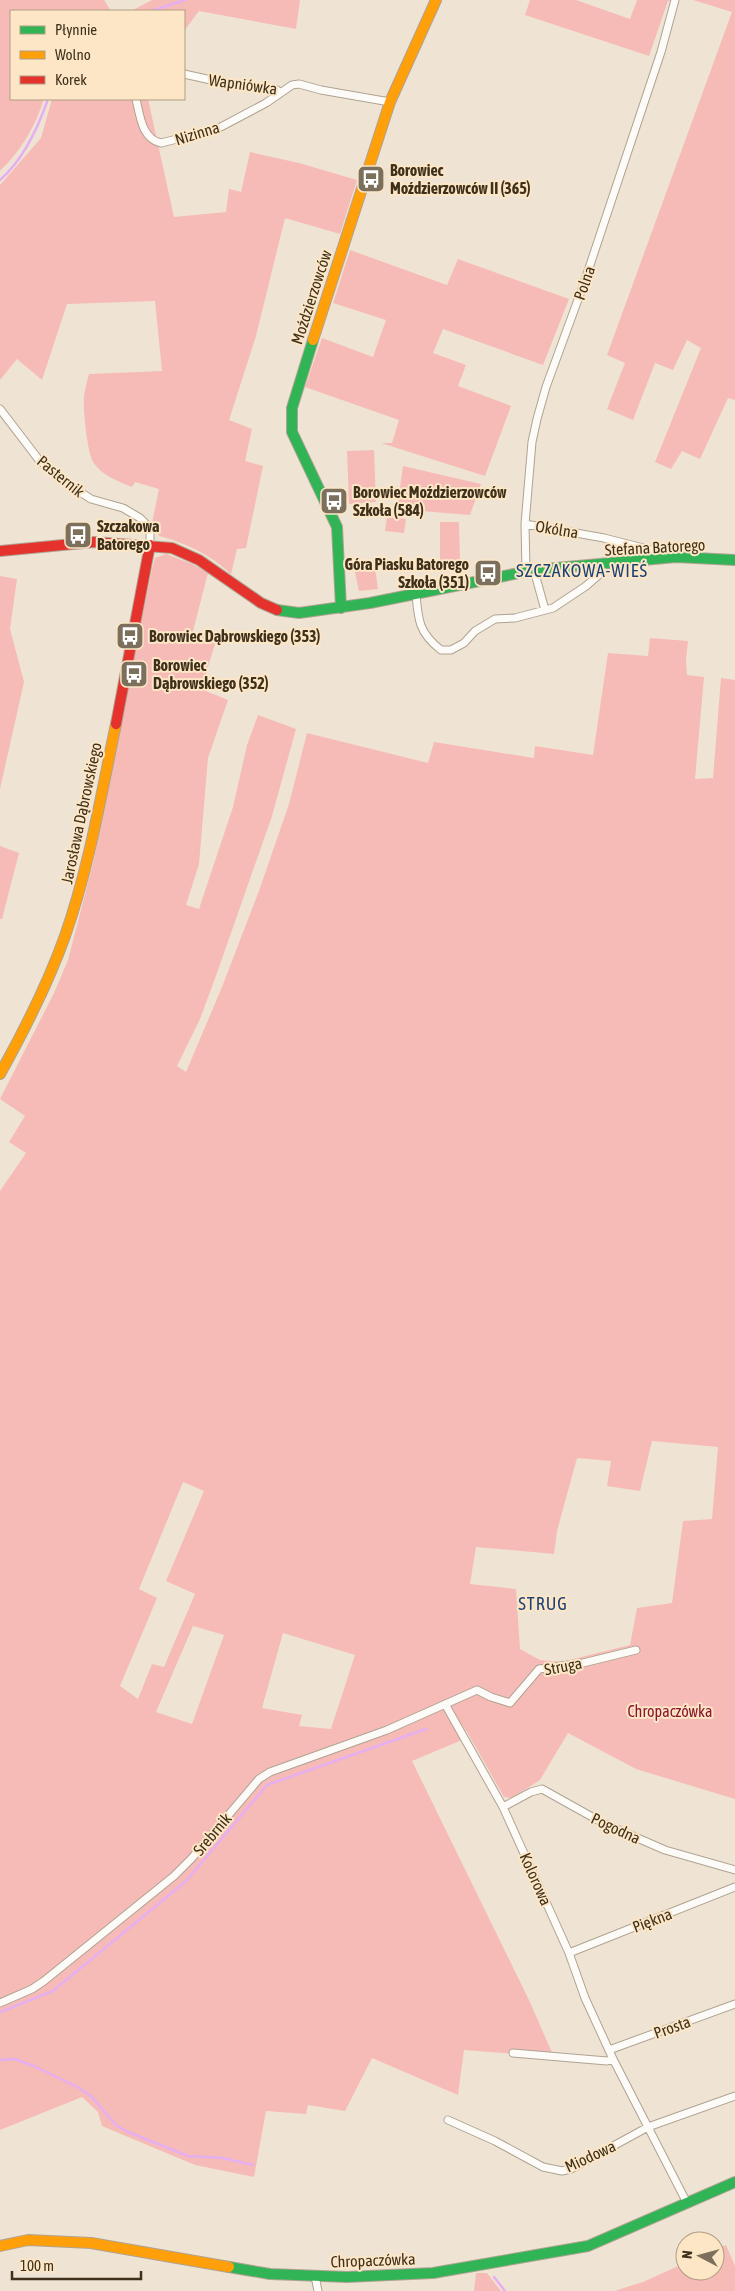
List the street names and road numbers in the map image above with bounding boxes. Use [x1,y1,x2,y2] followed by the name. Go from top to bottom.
[207,70,278,99] street label: Wapniówka
[173,118,221,148] street label: Nizinna
[287,247,335,346] street label: Moździerzowców
[570,264,598,302] street label: Polna
[34,452,88,500] street label: Pasternik
[534,517,580,541] street label: Okólna
[604,535,706,560] street label: Stefana Batorego
[57,741,106,886] street label: Jarosława Dąbrowskiego
[543,1654,583,1679] street label: Struga
[189,1809,235,1859] street label: Srebrnik
[588,1809,643,1848] street label: Pogodna
[516,1850,556,1908] street label: Kolorowa
[630,1904,675,1937] street label: Piękna
[651,2012,693,2042] street label: Prosta
[562,2136,618,2176] street label: Miodowa
[330,2250,416,2271] street label: Chropaczówka

